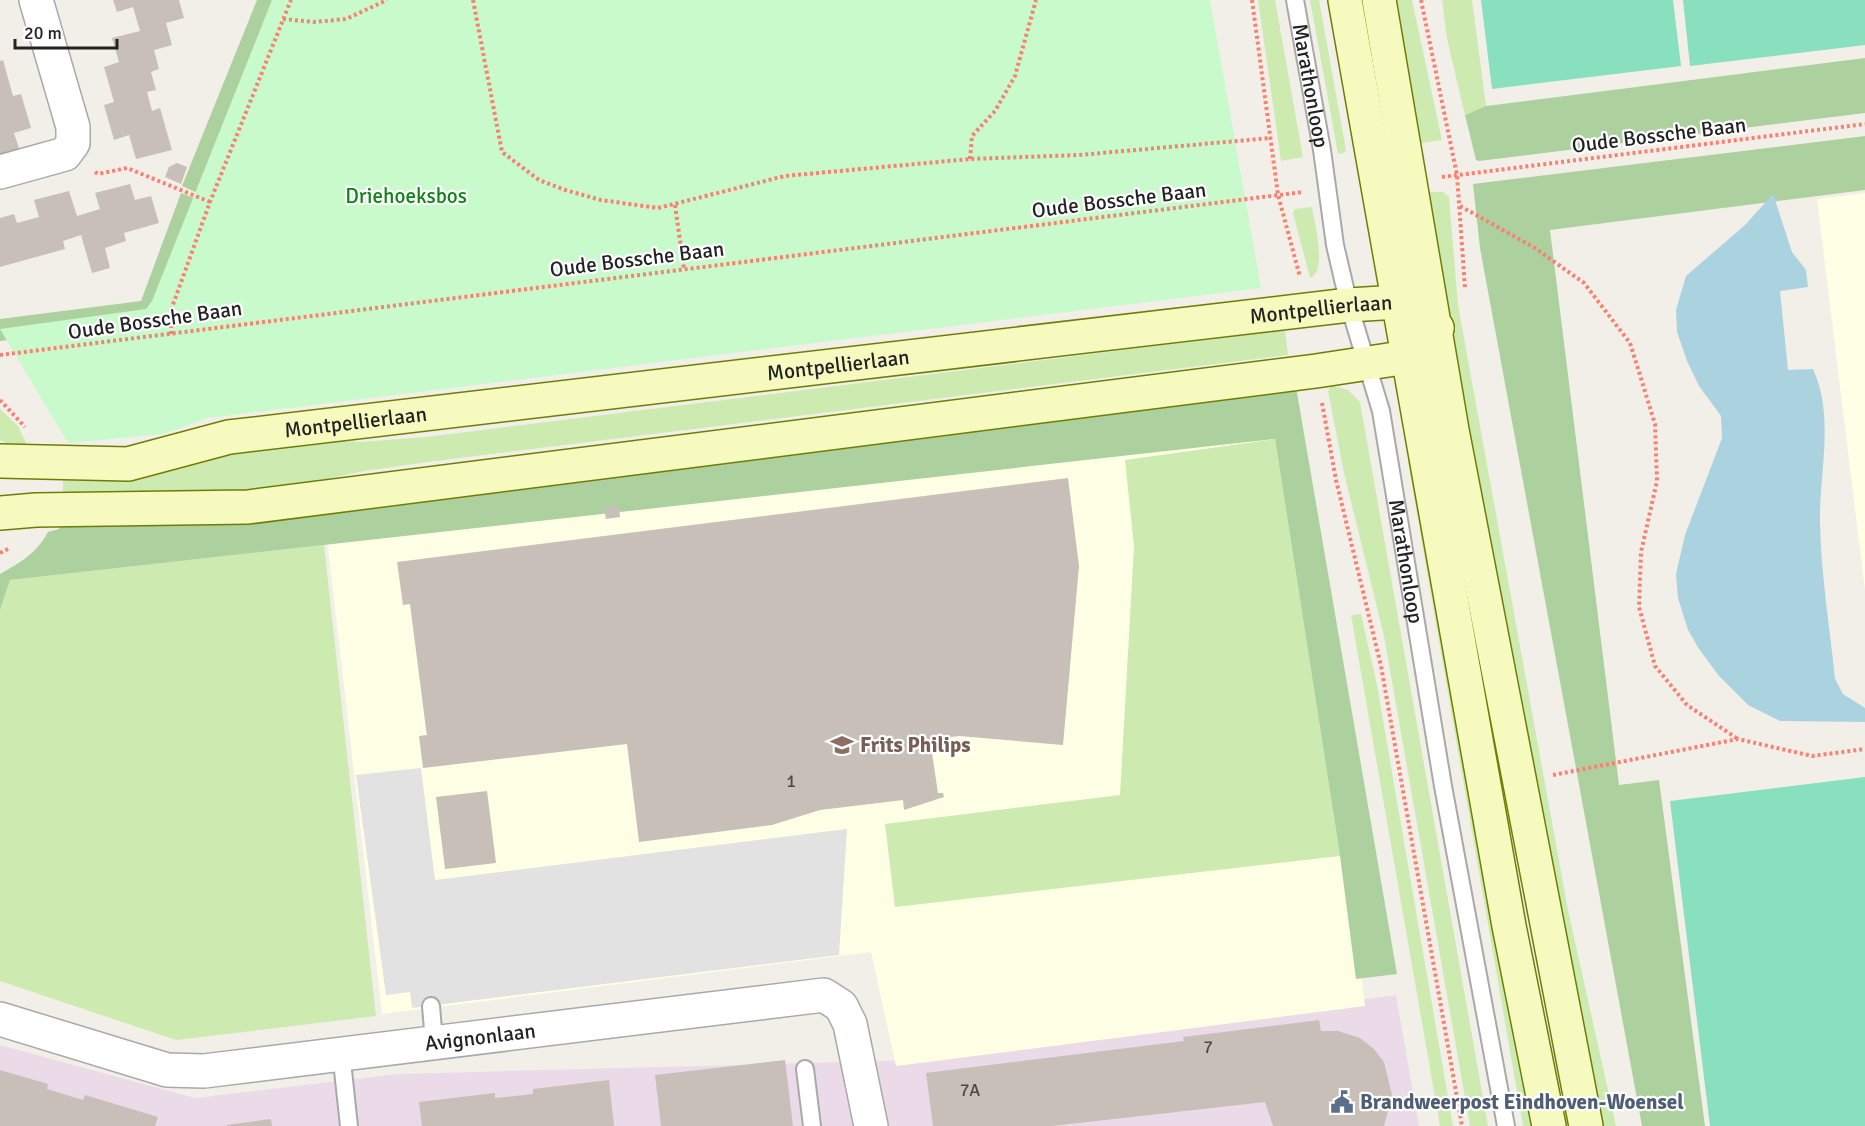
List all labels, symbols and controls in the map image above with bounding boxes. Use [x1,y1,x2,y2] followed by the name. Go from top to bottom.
[15,12,117,50] scale bar
[1286,21,1334,150] street label: Marathonloop
[24,22,62,44] text: 20 m
[1570,111,1748,159] street label: Oude Bossche Baan
[1030,176,1208,224] street label: Oude Bossche Baan
[345,183,467,209] park label: Driehoeksbos
[548,235,726,283] street label: Oude Bossche Baan
[1248,289,1393,330] street label: Montpellierlaan
[66,295,244,345] street label: Oude Bossche Baan
[766,344,911,387] street label: Montpellierlaan
[283,401,428,443] street label: Montpellierlaan
[1383,497,1429,625] street label: Marathonloop
[829,732,855,758] school or university icon: Frits Philips
[860,732,971,758] place label: Frits Philips
[786,770,796,792] house number: 1
[423,1017,537,1057] street label: Avignonlaan
[1203,1036,1213,1058] house number: 7
[960,1079,980,1101] house number: 7A
[1329,1089,1355,1115] public building icon: Brandweerpost Eindhoven-Woensel
[1360,1089,1684,1115] place label: Brandweerpost Eindhoven-Woensel

